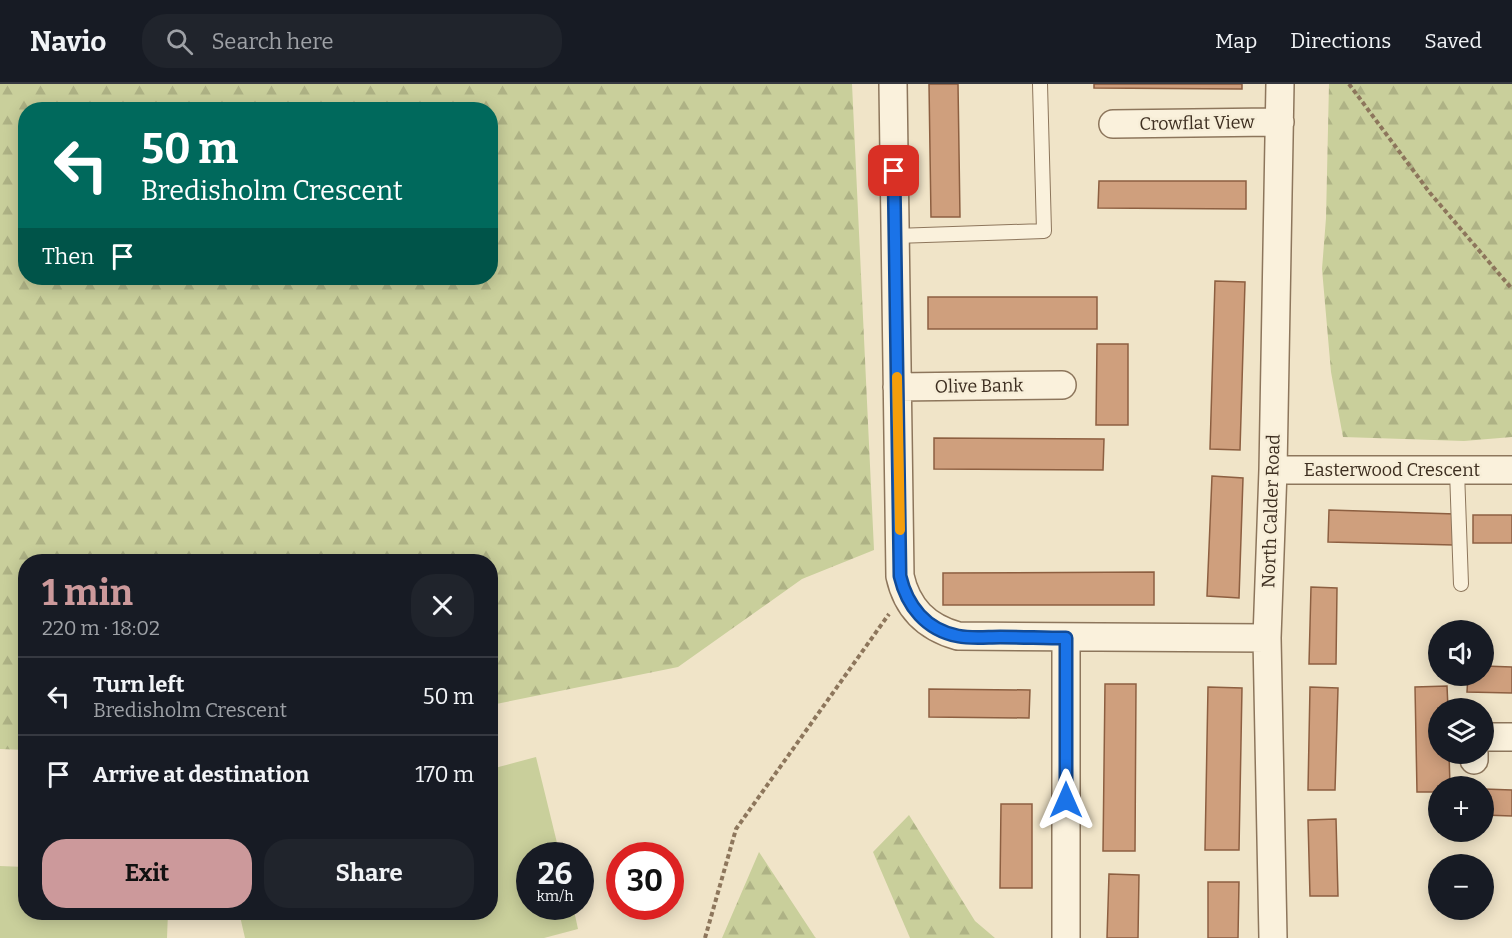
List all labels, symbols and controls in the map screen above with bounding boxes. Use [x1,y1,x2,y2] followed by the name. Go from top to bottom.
[142,14,562,68] search box
[30,25,106,58] text: Navio
[163,25,196,58] icon: search
[211,28,334,55] text: Search here
[1215,28,1257,54] text: Map
[1290,28,1391,54] text: Directions
[1424,28,1482,54] text: Saved
[1139,111,1255,135] street label: Crowflat View
[141,124,238,174] text: 50 m
[42,126,120,204] icon: left
[868,145,919,196] pin
[877,154,910,187] icon: arrive
[141,175,403,207] text: Bredisholm Crescent
[106,240,139,273] icon: arrive
[42,243,94,270] text: Then
[934,374,1024,398] street label: Olive Bank
[1257,433,1285,588] street label: North Calder Road
[1304,459,1481,481] street label: Easterwood Crescent
[42,571,133,615] text: 1 min
[411,574,474,637] button: close
[42,616,160,640] text: 220 m · 18:02
[1428,620,1494,920] map controls
[1428,620,1494,686] button: sound
[93,671,185,698] text: Turn left
[42,680,75,713] icon: left
[423,683,474,710] text: 50 m
[93,698,287,722] text: Bredisholm Crescent
[1428,698,1494,764] button: layers
[42,758,75,791] icon: arrive
[93,761,309,788] text: Arrive at destination
[415,761,474,788] text: 170 m
[1034,768,1098,832] position arrow
[1428,776,1494,842] button: +
[42,839,252,908] button: Exit
[264,839,474,908] button: Share
[606,842,684,920] speed limit sign: 30
[1428,854,1494,920] button: −
[538,856,572,892] text: 26
[536,887,574,905] text: km/h

